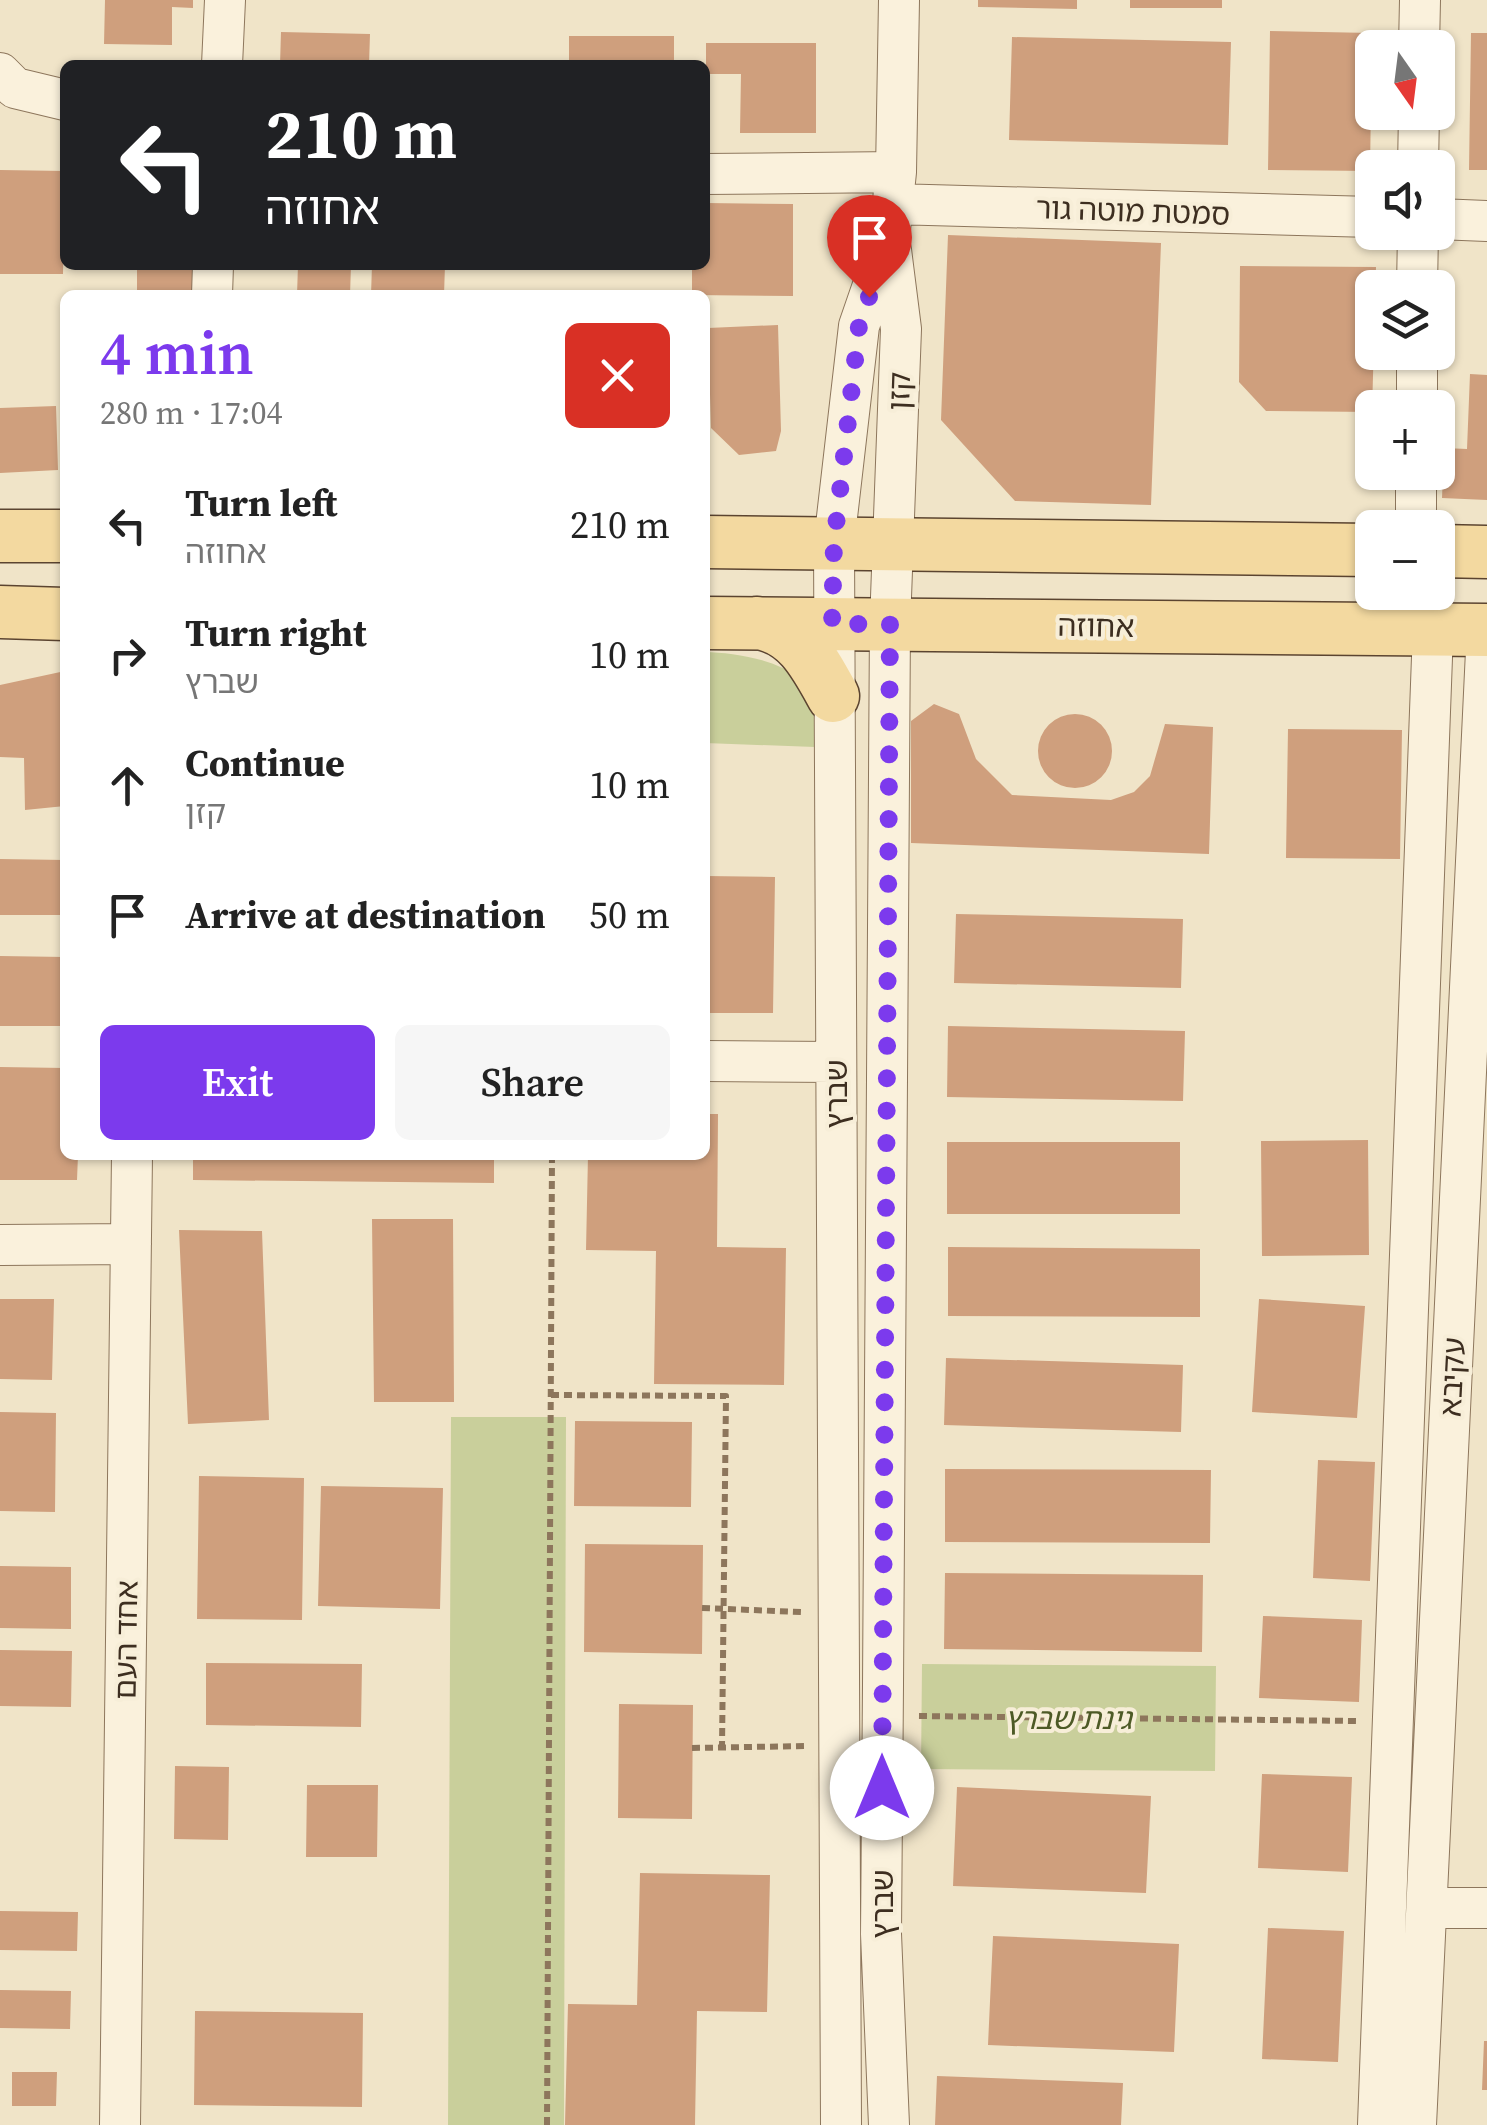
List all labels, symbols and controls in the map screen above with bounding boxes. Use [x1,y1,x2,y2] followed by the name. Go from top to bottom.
[1355,30,1455,130] north arrow
[1355,30,1455,610] map controls
[265,85,457,181] text: 210 m
[100,100,230,230] icon: left
[1355,150,1455,250] button: sound
[265,177,380,239] text: אחוזה
[1035,187,1231,235] street label: סמטת מוטה גור
[827,195,912,298] pin
[842,210,897,265] icon: arrive
[1355,270,1455,370] button: layers
[100,312,254,394] text: 4 min
[565,323,670,428] button: close
[878,371,920,411] street label: קזן
[1355,390,1455,490] button: +
[100,391,282,435] text: 280 m · 17:04
[185,477,337,529] text: Turn left
[100,498,155,553] icon: left
[570,499,670,551] text: 210 m
[1355,510,1455,610] button: −
[185,530,267,574] text: אחוזה
[1057,605,1135,647] street label: אחוזה
[185,607,367,659] text: Turn right
[100,628,155,683] icon: right
[589,629,670,681] text: 10 m
[185,660,259,704] text: שברץ
[185,737,345,789] text: Continue
[100,758,155,813] icon: ahead
[589,759,670,811] text: 10 m
[185,790,226,834] text: קזן
[100,888,155,943] icon: arrive
[185,889,546,941] text: Arrive at destination
[589,889,670,941] text: 50 m
[100,1025,375,1140] button: Exit
[395,1025,670,1140] button: Share
[816,1059,857,1129] street label: שברץ
[1429,1336,1475,1418] street label: עקיבא
[104,1580,148,1700] street label: אחד העם
[1004,1698,1133,1739] park label: גינת שברץ
[830,1736,934,1840] position arrow
[862,1869,903,1939] street label: שברץ

